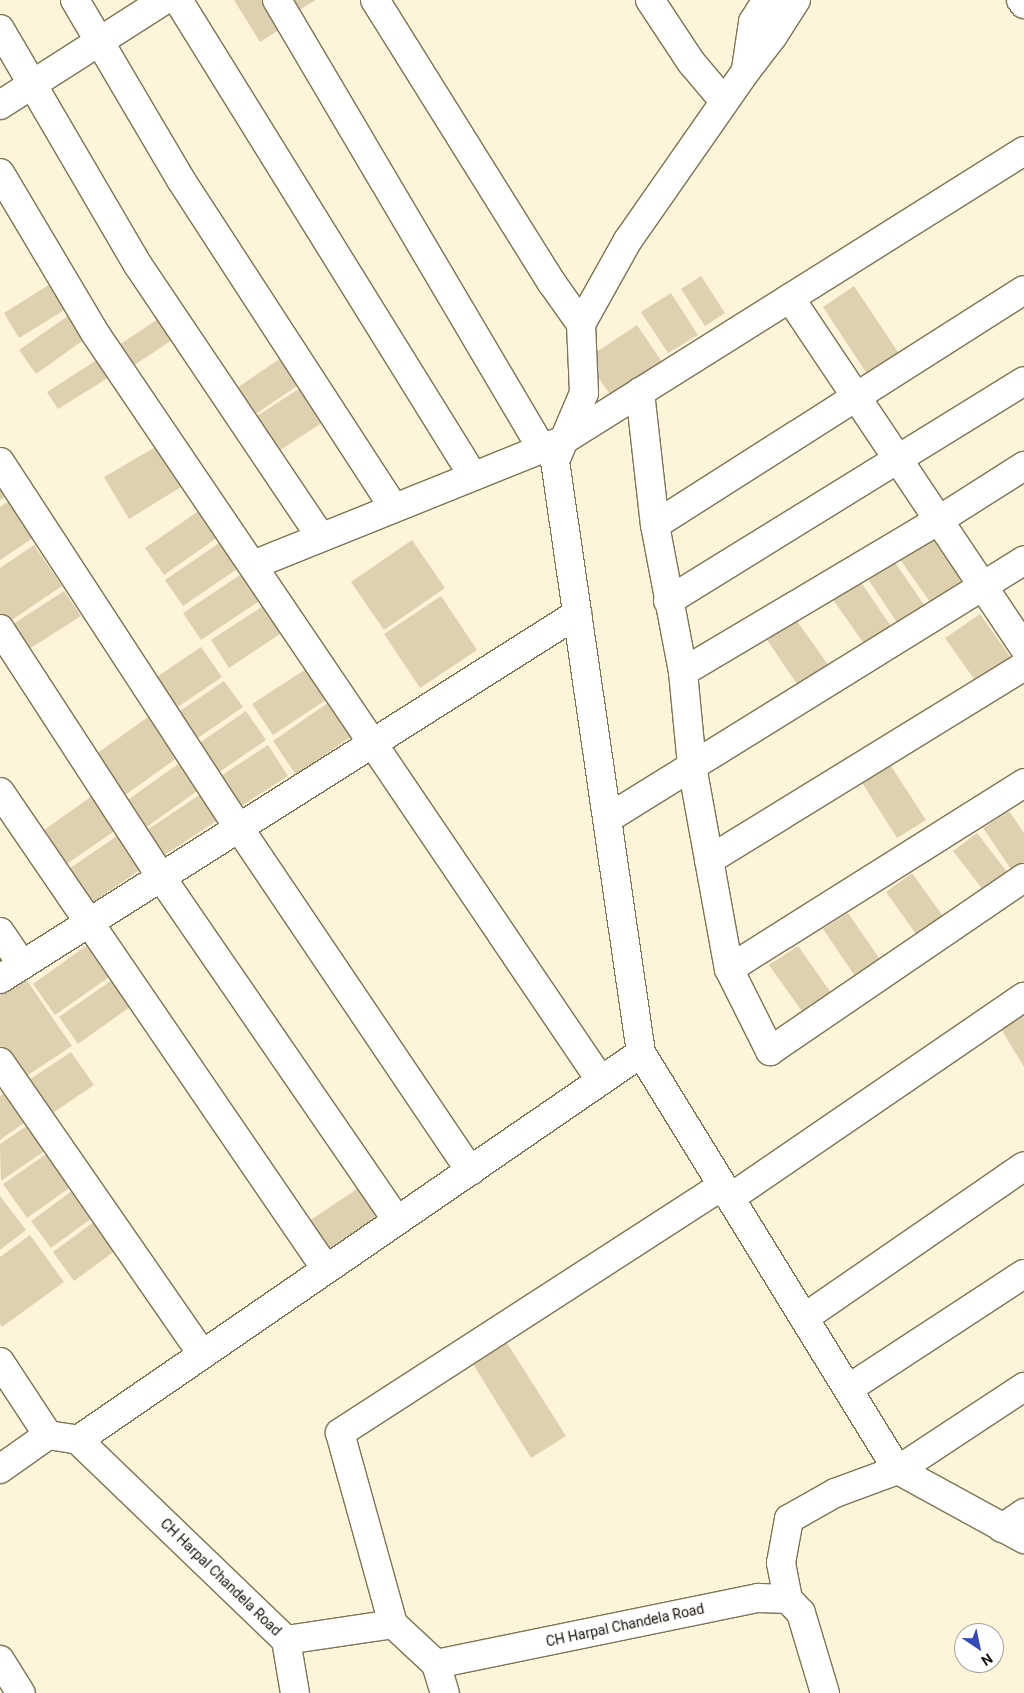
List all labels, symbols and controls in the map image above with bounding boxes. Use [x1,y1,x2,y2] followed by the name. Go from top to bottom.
[157,1515,285,1639] street label: CH Harpal Chandela Road
[544,1600,706,1650] street label: CH Harpal Chandela Road
[954,1623,1004,1673] north arrow
[978,1650,995,1669] text: N

